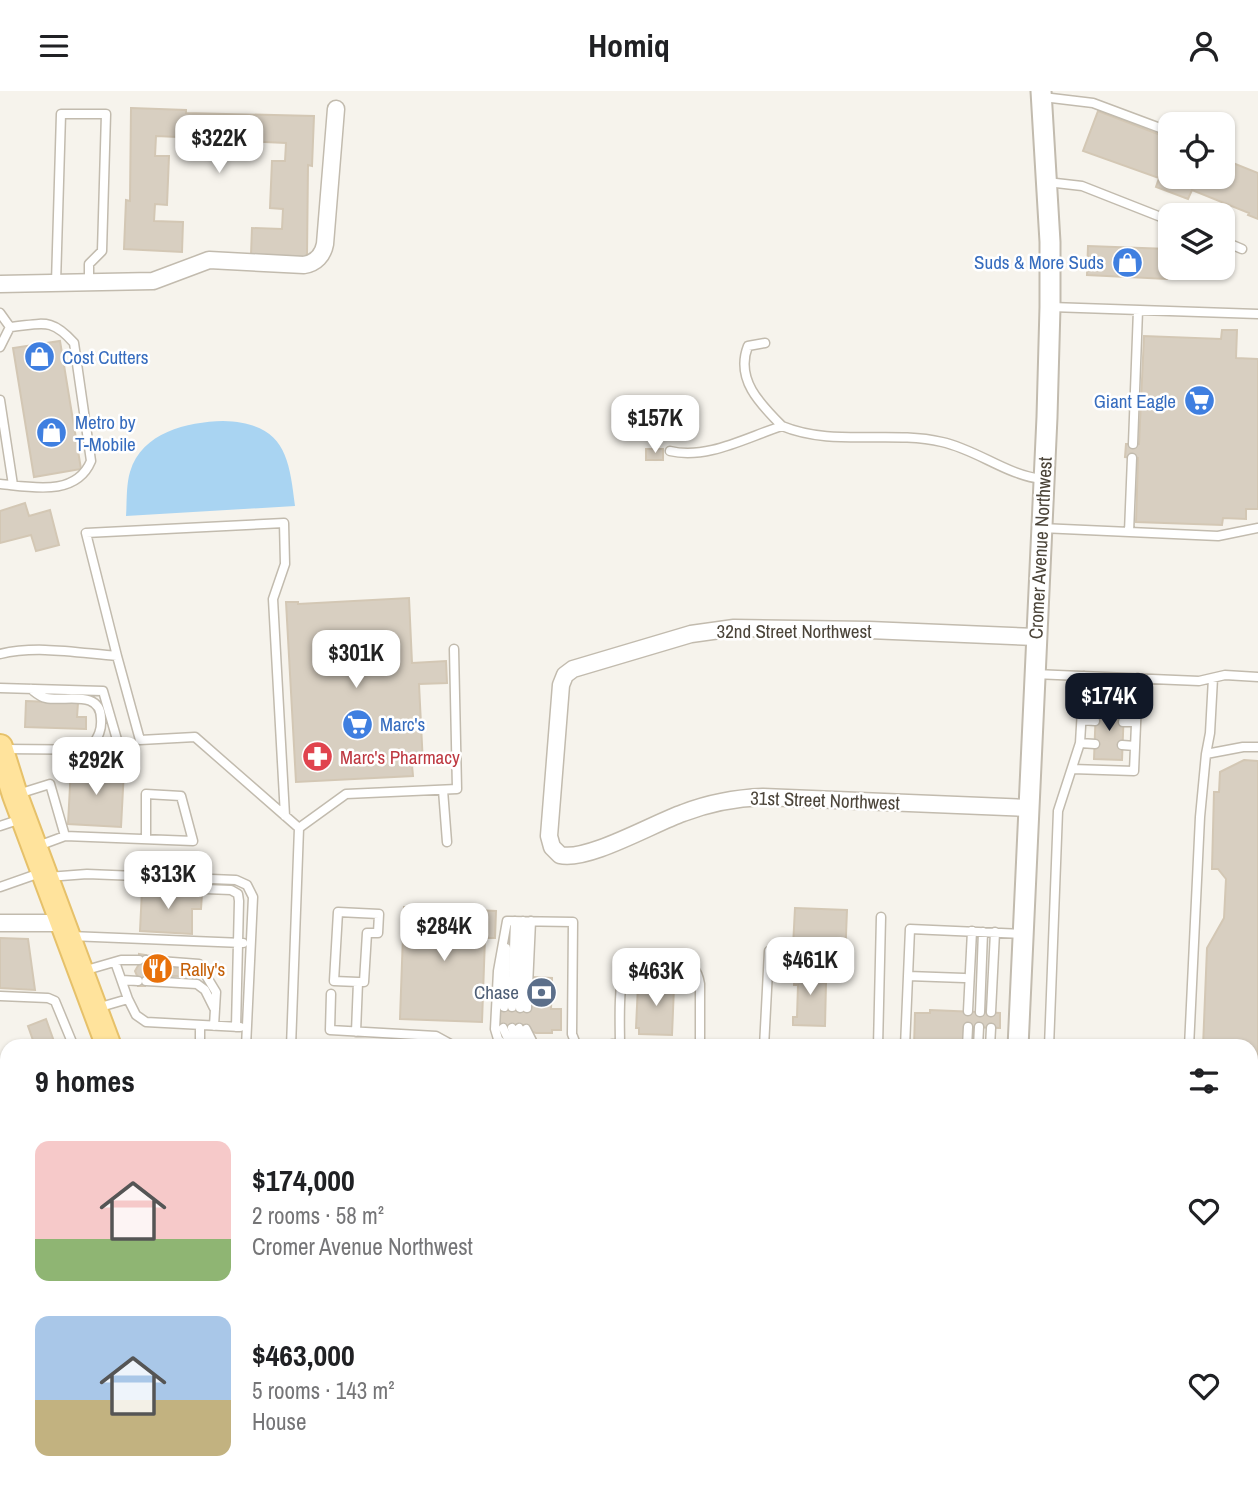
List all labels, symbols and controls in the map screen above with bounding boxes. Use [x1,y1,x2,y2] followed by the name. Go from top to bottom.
[588,24,670,67] text: Homiq
[35,27,73,65] icon: menu
[1185,27,1223,65] icon: person
[1158,112,1235,280] map controls
[1158,112,1235,189] button: locate
[170,115,268,175] pin: $322K
[191,122,247,153] text: $322K
[1158,203,1235,280] button: layers
[1110,245,1144,279] shop icon: Suds & More Suds
[974,249,1104,275] place label: Suds & More Suds
[22,340,56,374] shop icon: Cost Cutters
[62,344,149,370] place label: Cost Cutters
[1182,384,1216,418] supermarket icon: Giant Eagle
[1094,388,1176,414] place label: Giant Eagle
[606,395,704,455] pin: $157K
[627,402,683,433] text: $157K
[75,409,136,457] place label: Metro by T-Mobile
[35,416,69,450] shop icon: Metro by T-Mobile
[1022,456,1058,640] street label: Cromer Avenue Northwest
[716,618,872,644] street label: 32nd Street Northwest
[307,631,405,690] pin: $301K
[328,637,384,668] text: $301K
[1060,673,1158,733] pin: $174K
[1081,680,1137,711] text: $174K
[340,707,374,741] supermarket icon: Marc's
[380,711,426,737] place label: Marc's
[47,737,145,797] pin: $292K
[300,740,334,774] pharmacy icon: Marc's Pharmacy
[68,744,124,775] text: $292K
[340,744,460,770] place label: Marc's Pharmacy
[750,784,901,816] street label: 31st Street Northwest
[119,851,217,911] pin: $313K
[140,858,196,889] text: $313K
[395,903,493,963] pin: $284K
[416,910,472,941] text: $284K
[761,937,859,997] pin: $461K
[782,944,838,975] text: $461K
[607,949,705,1008] pin: $463K
[140,952,174,986] restaurant icon: Rally's
[628,955,684,986] text: $463K
[180,956,226,982] place label: Rally's
[525,975,559,1009] bank icon: Chase
[474,979,519,1005] place label: Chase
[35,1061,135,1101] text: 9 homes
[1185,1062,1223,1100] icon: filters
[252,1160,355,1200] text: $174,000
[91,1169,175,1253] icon: home
[1185,1192,1223,1230] icon: heart
[252,1200,384,1231] text: 2 rooms · 58 m²
[252,1231,473,1262] text: Cromer Avenue Northwest
[252,1335,355,1375] text: $463,000
[91,1344,175,1428] icon: home
[1185,1367,1223,1405] icon: heart
[252,1375,395,1406] text: 5 rooms · 143 m²
[252,1406,307,1437] text: House

